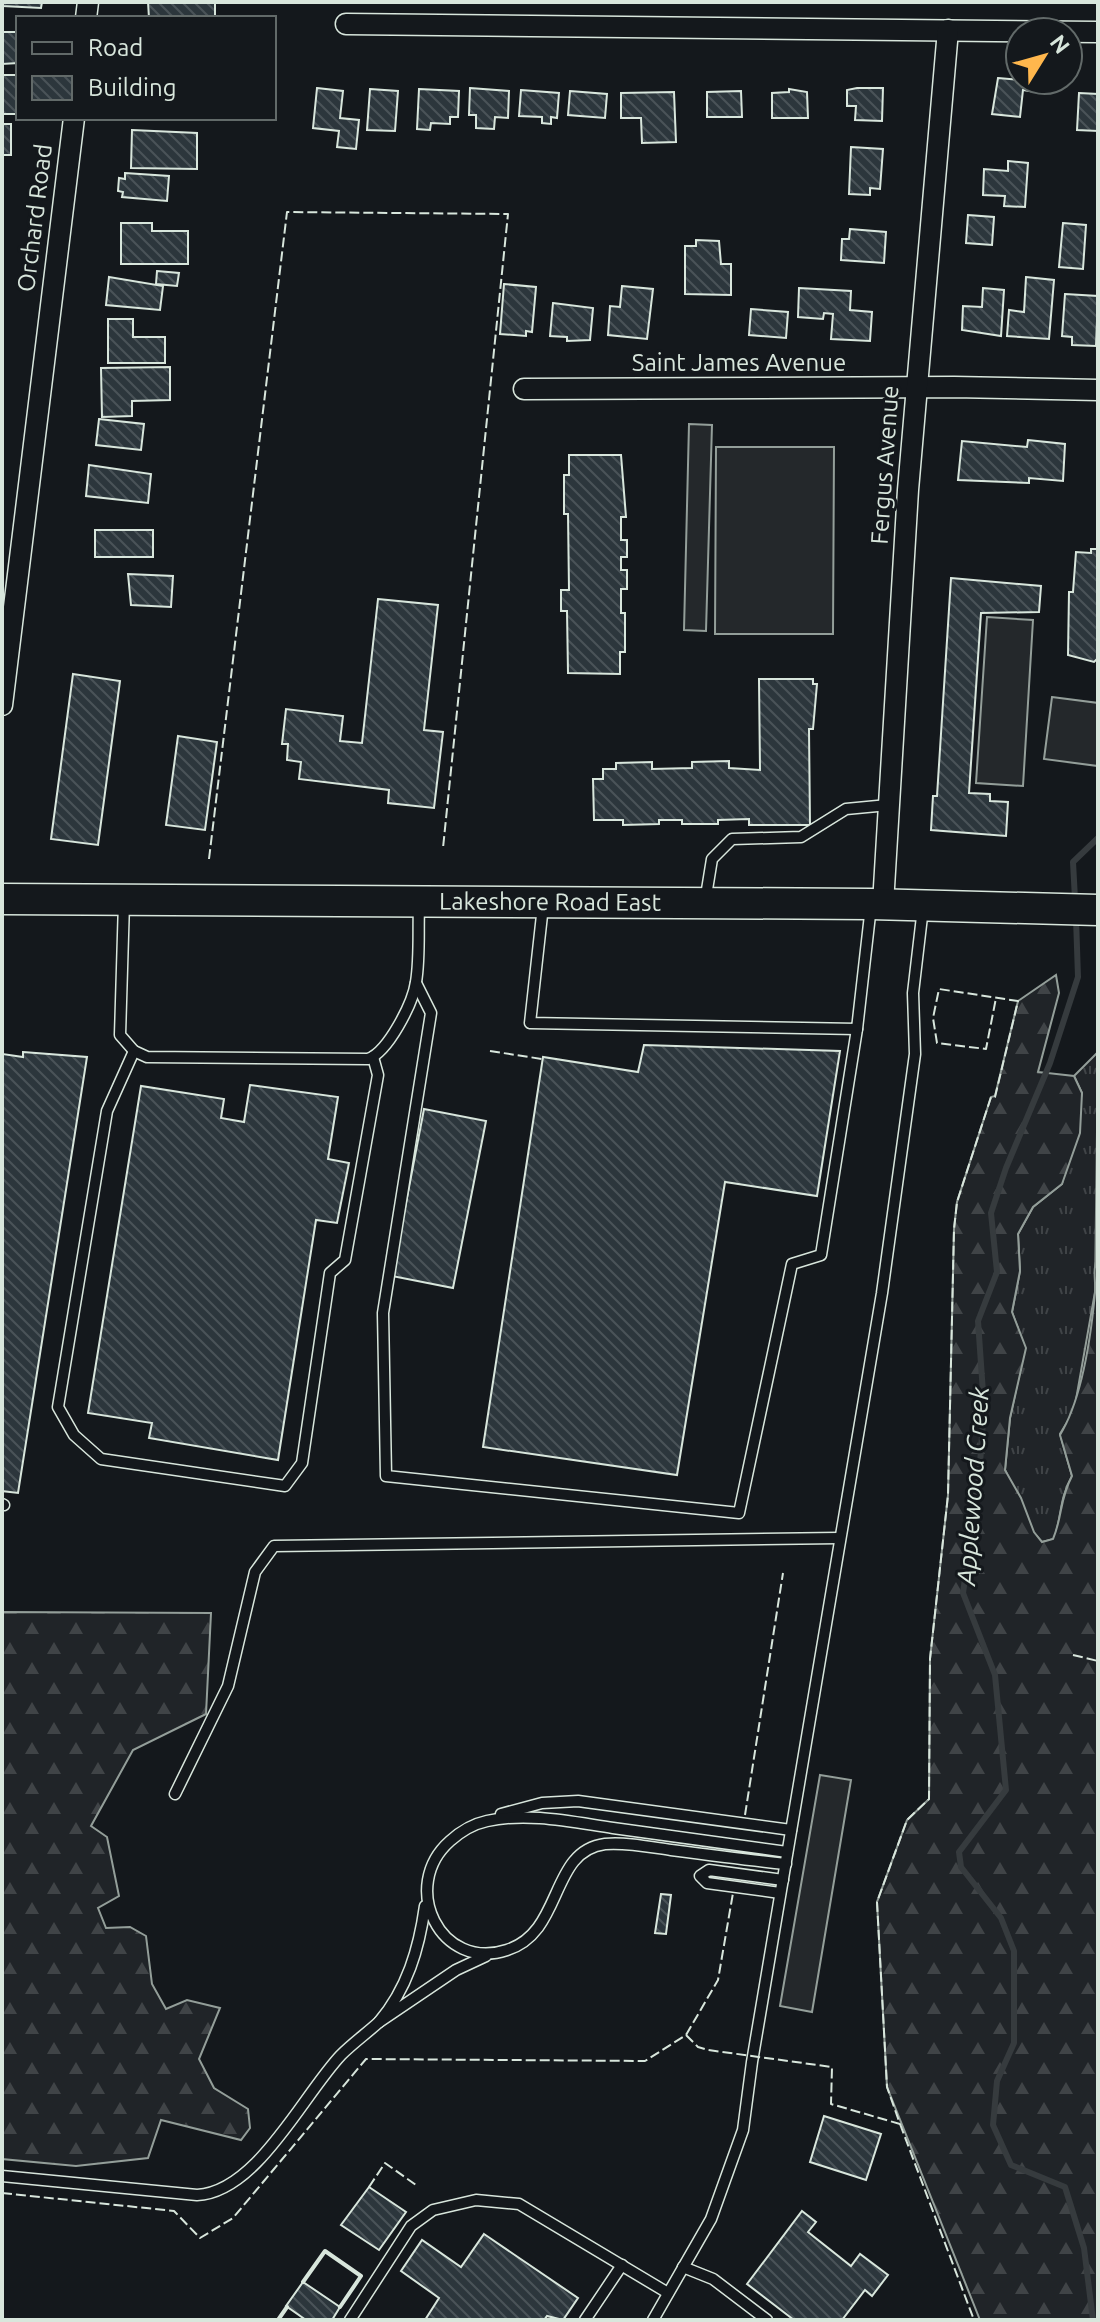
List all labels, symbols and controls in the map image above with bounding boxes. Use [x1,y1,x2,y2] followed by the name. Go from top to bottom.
[16,16,276,120] legend
[1004,16,1084,96] north arrow
[1045,30,1075,58] text: N
[88,34,143,61] text: Road
[88,74,176,101] text: Building
[12,142,57,293] street label: Orchard Road
[632,349,846,376] street label: Saint James Avenue
[865,385,904,545] street label: Fergus Avenue
[439,888,662,916] street label: Lakeshore Road East
[951,1385,994,1588] water label: Applewood Creek

